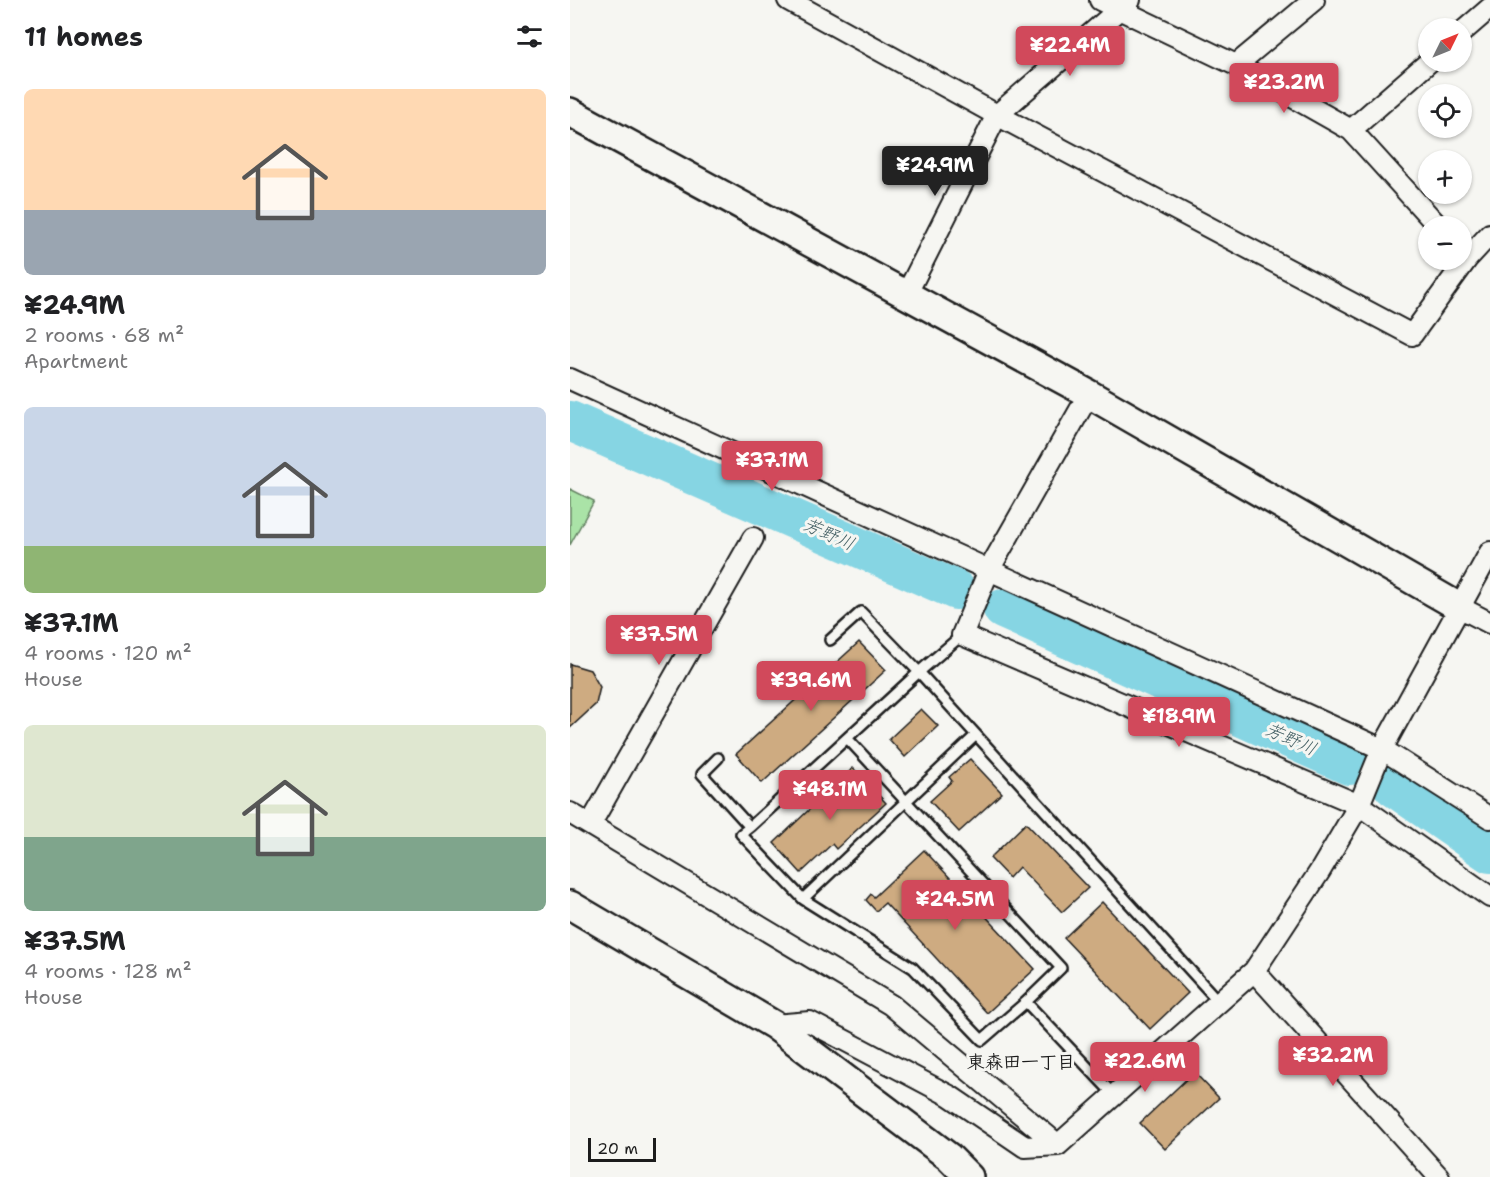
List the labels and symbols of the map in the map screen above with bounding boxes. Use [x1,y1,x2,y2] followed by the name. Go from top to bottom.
[1418,18,1472,72] north arrow
[1021,26,1119,77] pin: ¥22.4M
[1235,63,1333,114] pin: ¥23.2M
[886,146,984,197] pin: ¥24.9M
[723,441,821,492] pin: ¥37.1M
[799,512,859,556] water label: 芳野川
[610,615,708,666] pin: ¥37.5M
[762,661,860,712] pin: ¥39.6M
[1130,697,1228,748] pin: ¥18.9M
[1261,717,1321,761] water label: 芳野川
[781,770,879,821] pin: ¥48.1M
[906,880,1004,931] pin: ¥24.5M
[1284,1036,1382,1087] pin: ¥32.2M
[1096,1042,1194,1093] pin: ¥22.6M
[967,1050,1075,1074] district label: 東森田一丁目
[588,1135,656,1162] scale bar

